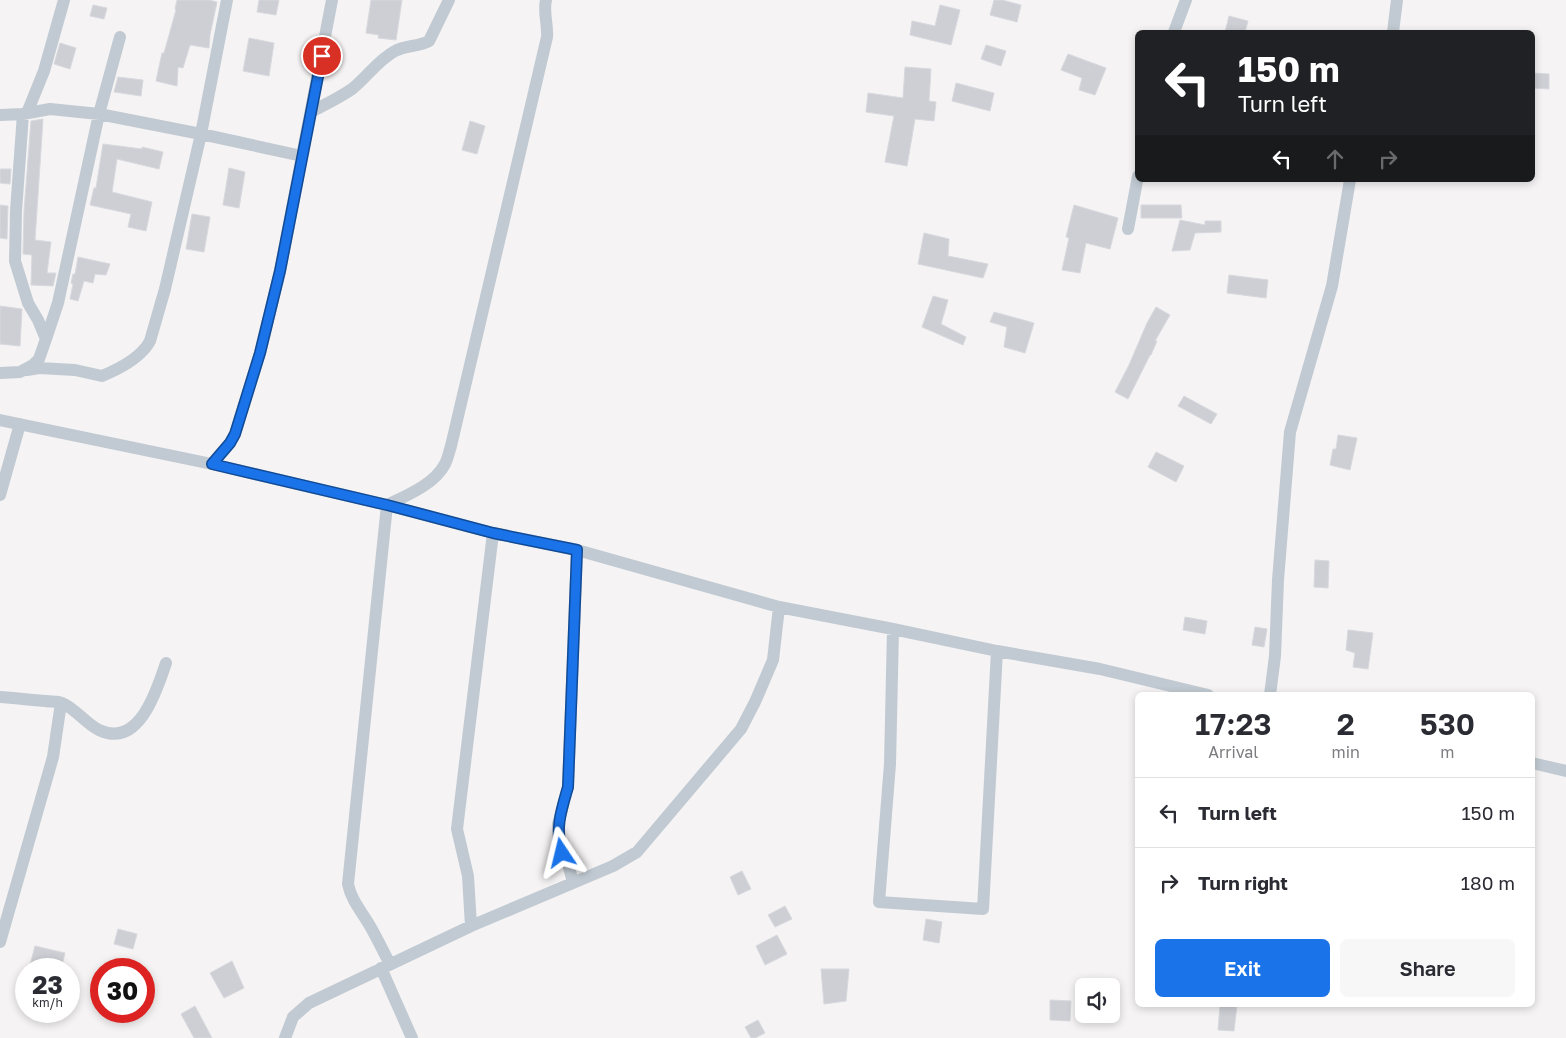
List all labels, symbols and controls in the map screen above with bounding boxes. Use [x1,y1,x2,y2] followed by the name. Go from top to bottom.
[301,35,343,77] pin
[308,42,336,70] icon: arrive
[1238,48,1340,90] text: 150 m
[1155,50,1220,115] icon: left
[1238,90,1327,117] text: Turn left
[1268,145,1296,173] icon: left
[1321,145,1349,173] icon: ahead
[1374,145,1402,173] icon: right
[1195,706,1272,742] text: 17:23
[1337,706,1355,742] text: 2
[1420,706,1475,742] text: 530
[1208,742,1258,762] text: Arrival
[1332,742,1360,762] text: min
[1440,742,1455,762] text: m
[1155,799,1183,827] icon: left
[1198,801,1277,824] text: Turn left
[1461,801,1515,824] text: 150 m
[535,826,587,878] position arrow
[1155,869,1183,897] icon: right
[1198,871,1288,894] text: Turn right
[1461,871,1515,894] text: 180 m
[1155,939,1330,997] button: Exit
[1340,939,1515,997] button: Share
[90,958,155,1023] speed limit sign: 30
[32,969,63,1000] text: 23
[1075,978,1120,1023] map controls
[1075,978,1120,1023] button: sound
[32,995,63,1010] text: km/h

